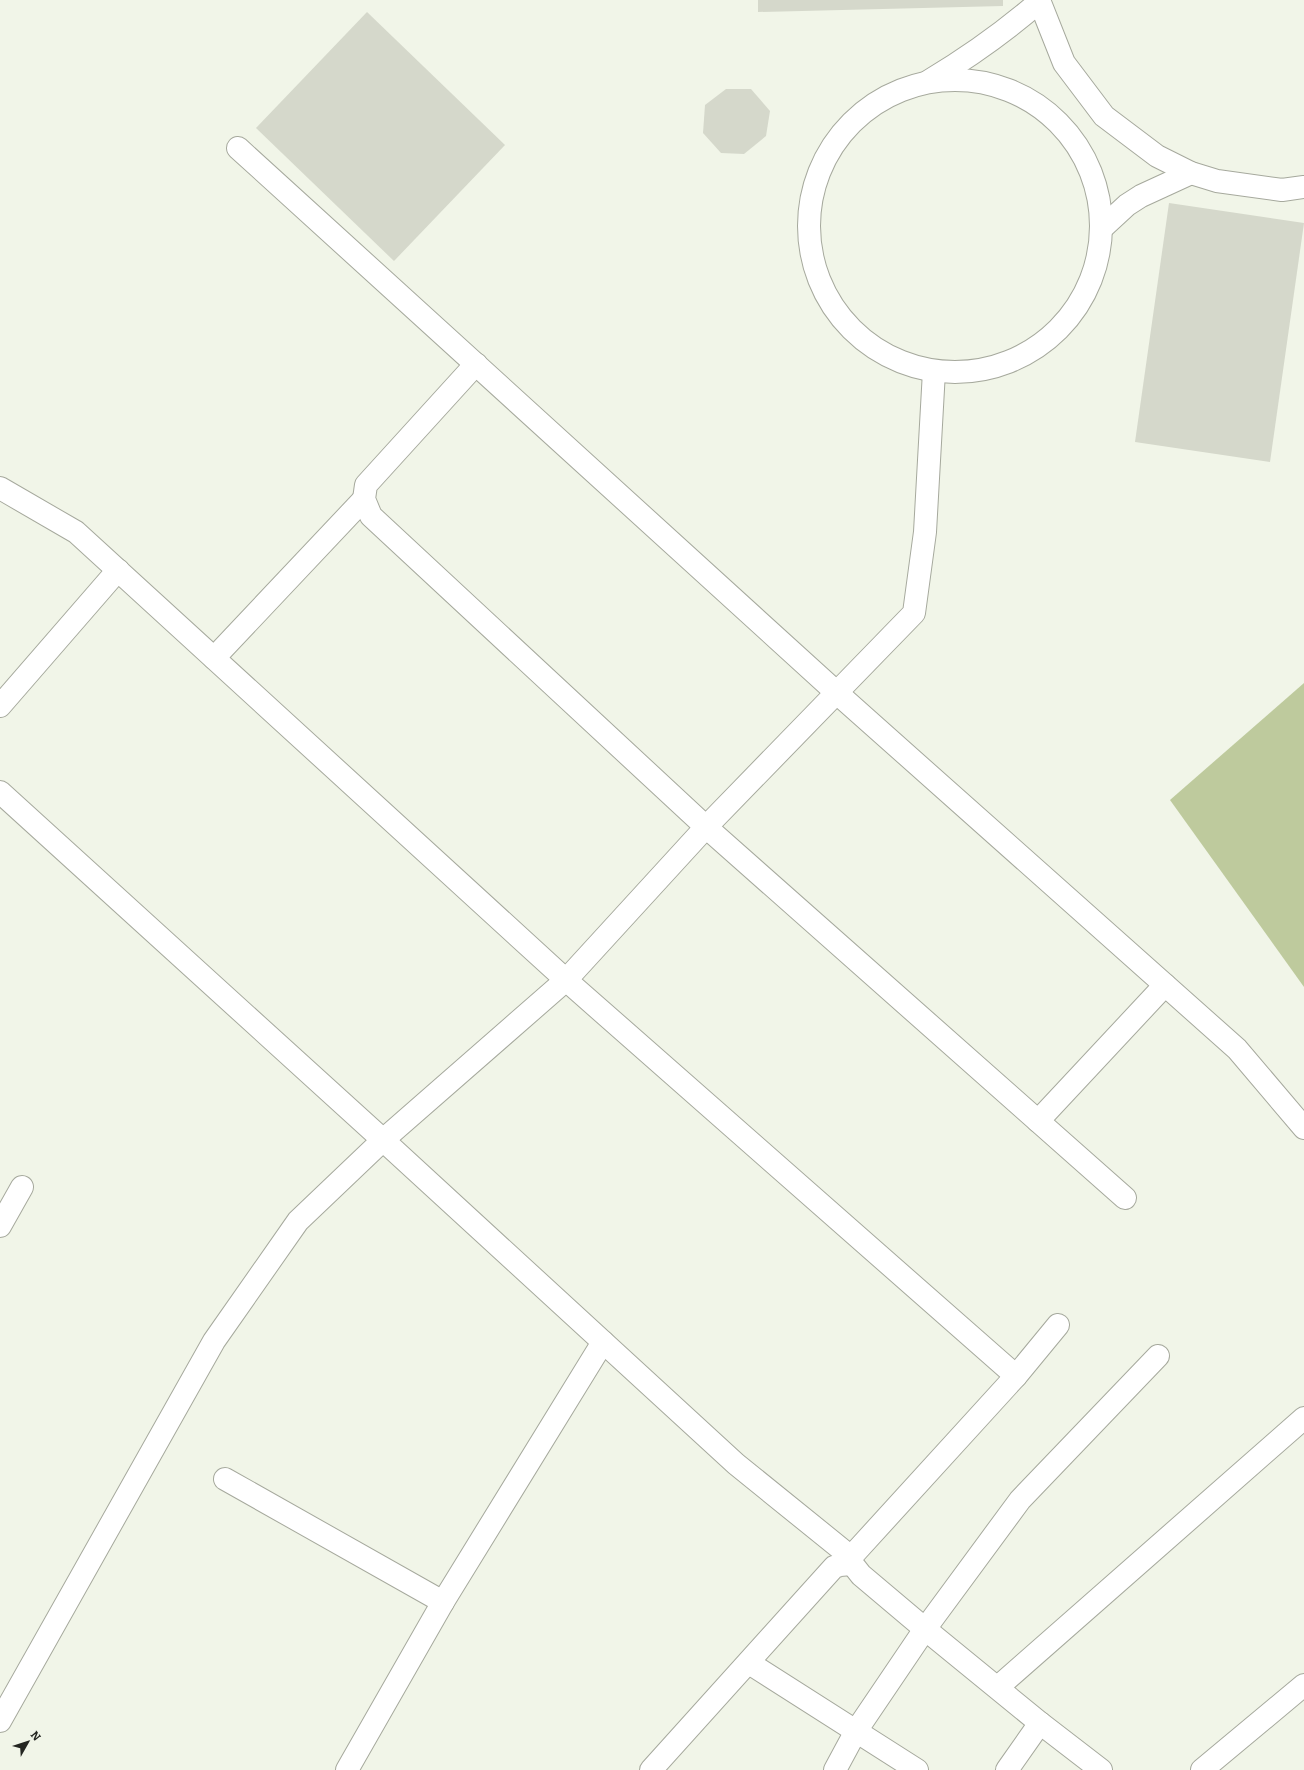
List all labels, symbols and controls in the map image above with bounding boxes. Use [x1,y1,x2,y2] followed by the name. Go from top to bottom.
[8,1722,48,1762] north arrow
[28,1729,43,1744] text: N

